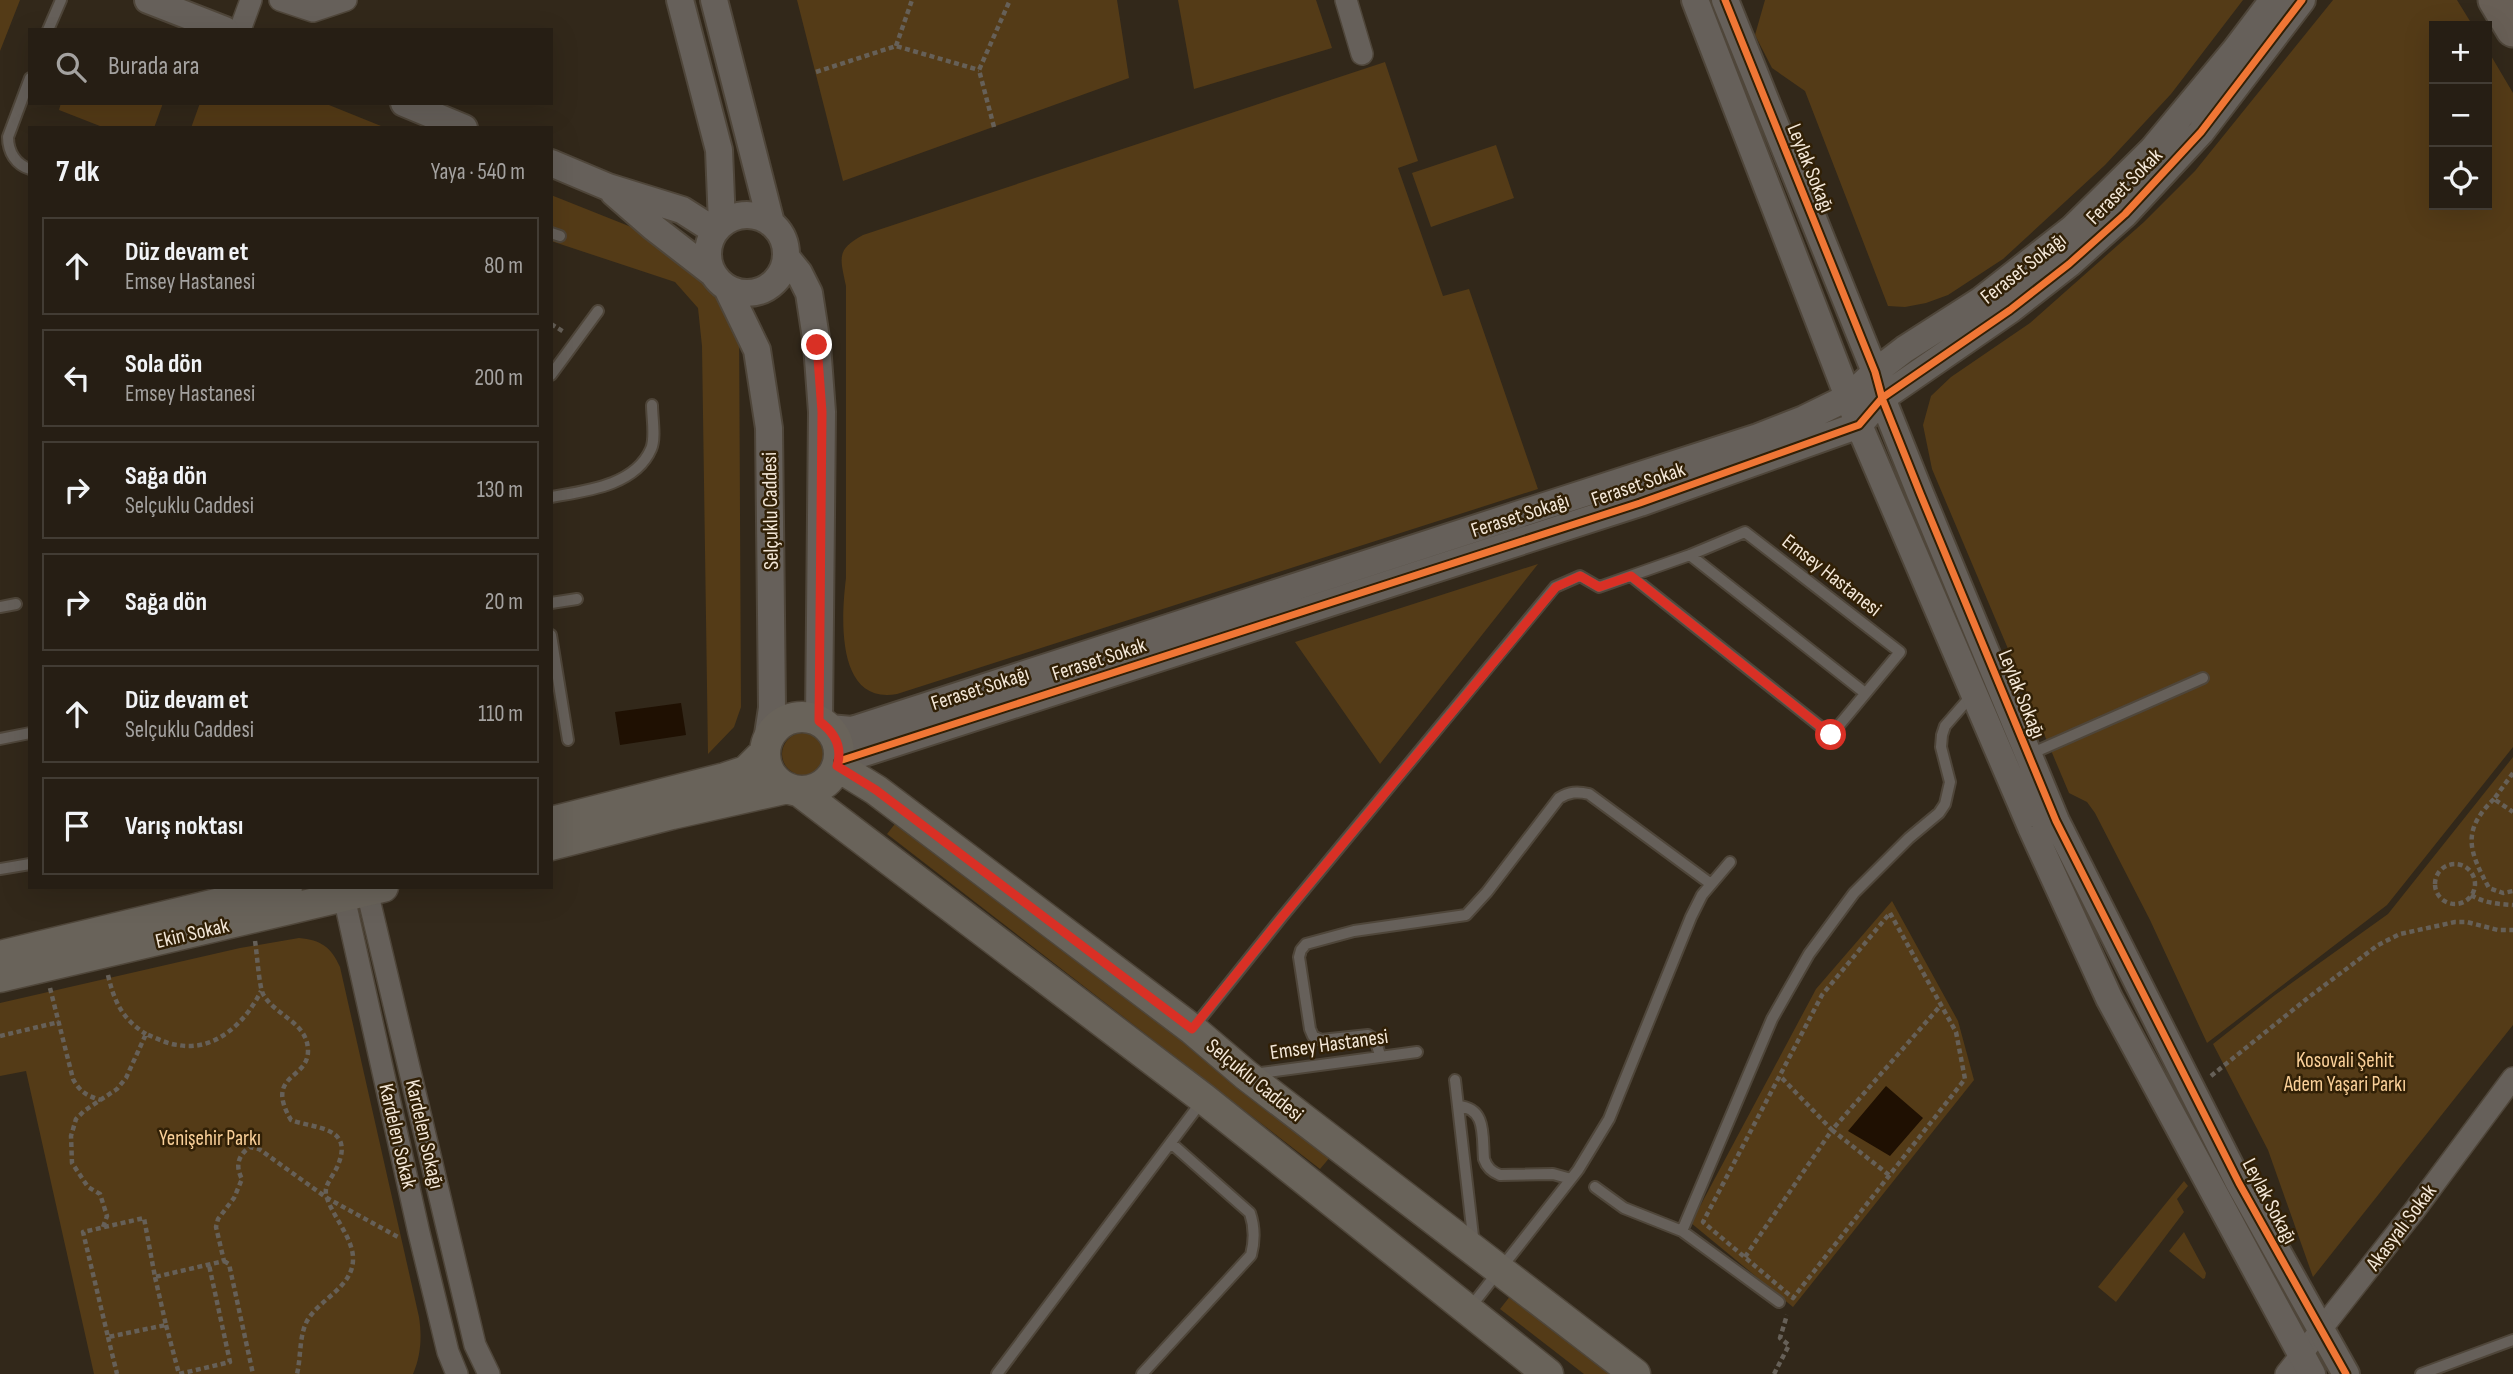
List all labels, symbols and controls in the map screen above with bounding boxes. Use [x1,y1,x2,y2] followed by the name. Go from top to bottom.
[2429,21,2492,210] map controls
[2429,21,2492,84] button: +
[28,28,553,105] search box
[52,48,90,86] icon: search
[108,51,200,82] text: Burada ara
[2429,84,2492,147] button: −
[1781,120,1840,216] street label: Leylak Sokağı
[2081,143,2168,230] street label: Feraset Sokak
[2429,147,2492,210] button: locate
[56,154,100,190] text: 7 dk
[431,158,525,186] text: Yaya · 540 m
[1976,227,2071,310] street label: Feraset Sokağı
[125,237,248,268] text: Düz devam et
[58,247,96,285] icon: ahead
[484,252,523,280] text: 80 m
[125,268,255,296] text: Emsey Hastanesi
[801,329,832,360] route end
[125,349,202,380] text: Sola dön
[58,359,96,397] icon: left
[475,364,523,392] text: 200 m
[125,380,255,408] text: Emsey Hastanesi
[757,452,784,570] street label: Selçuklu Caddesi
[1588,457,1688,512] street label: Feraset Sokak
[125,461,207,492] text: Sağa dön
[58,471,96,509] icon: right
[477,476,523,504] text: 130 m
[1468,488,1572,543] street label: Feraset Sokağı
[125,492,254,520] text: Selçuklu Caddesi
[1777,529,1886,622] street label: Emsey Hastanesi
[58,583,96,621] icon: right
[125,587,207,618] text: Sağa dön
[485,588,523,616] text: 20 m
[1049,633,1149,686] street label: Feraset Sokak
[1992,646,2051,742] street label: Leylak Sokağı
[928,661,1032,716] street label: Feraset Sokağı
[125,685,248,716] text: Düz devam et
[58,695,96,733] icon: ahead
[478,700,523,728] text: 110 m
[125,716,254,744] text: Selçuklu Caddesi
[1815,719,1846,750] route start
[58,807,96,845] icon: arrive
[125,811,243,842] text: Varış noktası
[153,913,231,954] street label: Ekin Sokak
[1268,1024,1390,1065] street label: Emsey Hastanesi
[1201,1034,1308,1127] street label: Selçuklu Caddesi
[2283,1048,2406,1097] park label: Kosovali Şehit Adem Yaşari Parkı
[400,1077,449,1191] street label: Kardelen Sokağı
[373,1081,422,1191] street label: Kardelen Sokak
[159,1126,261,1151] park label: Yenişehir Parkı
[2237,1154,2303,1248] street label: Leylak Sokağı
[2360,1179,2442,1276] street label: Akasyalı Sokak

